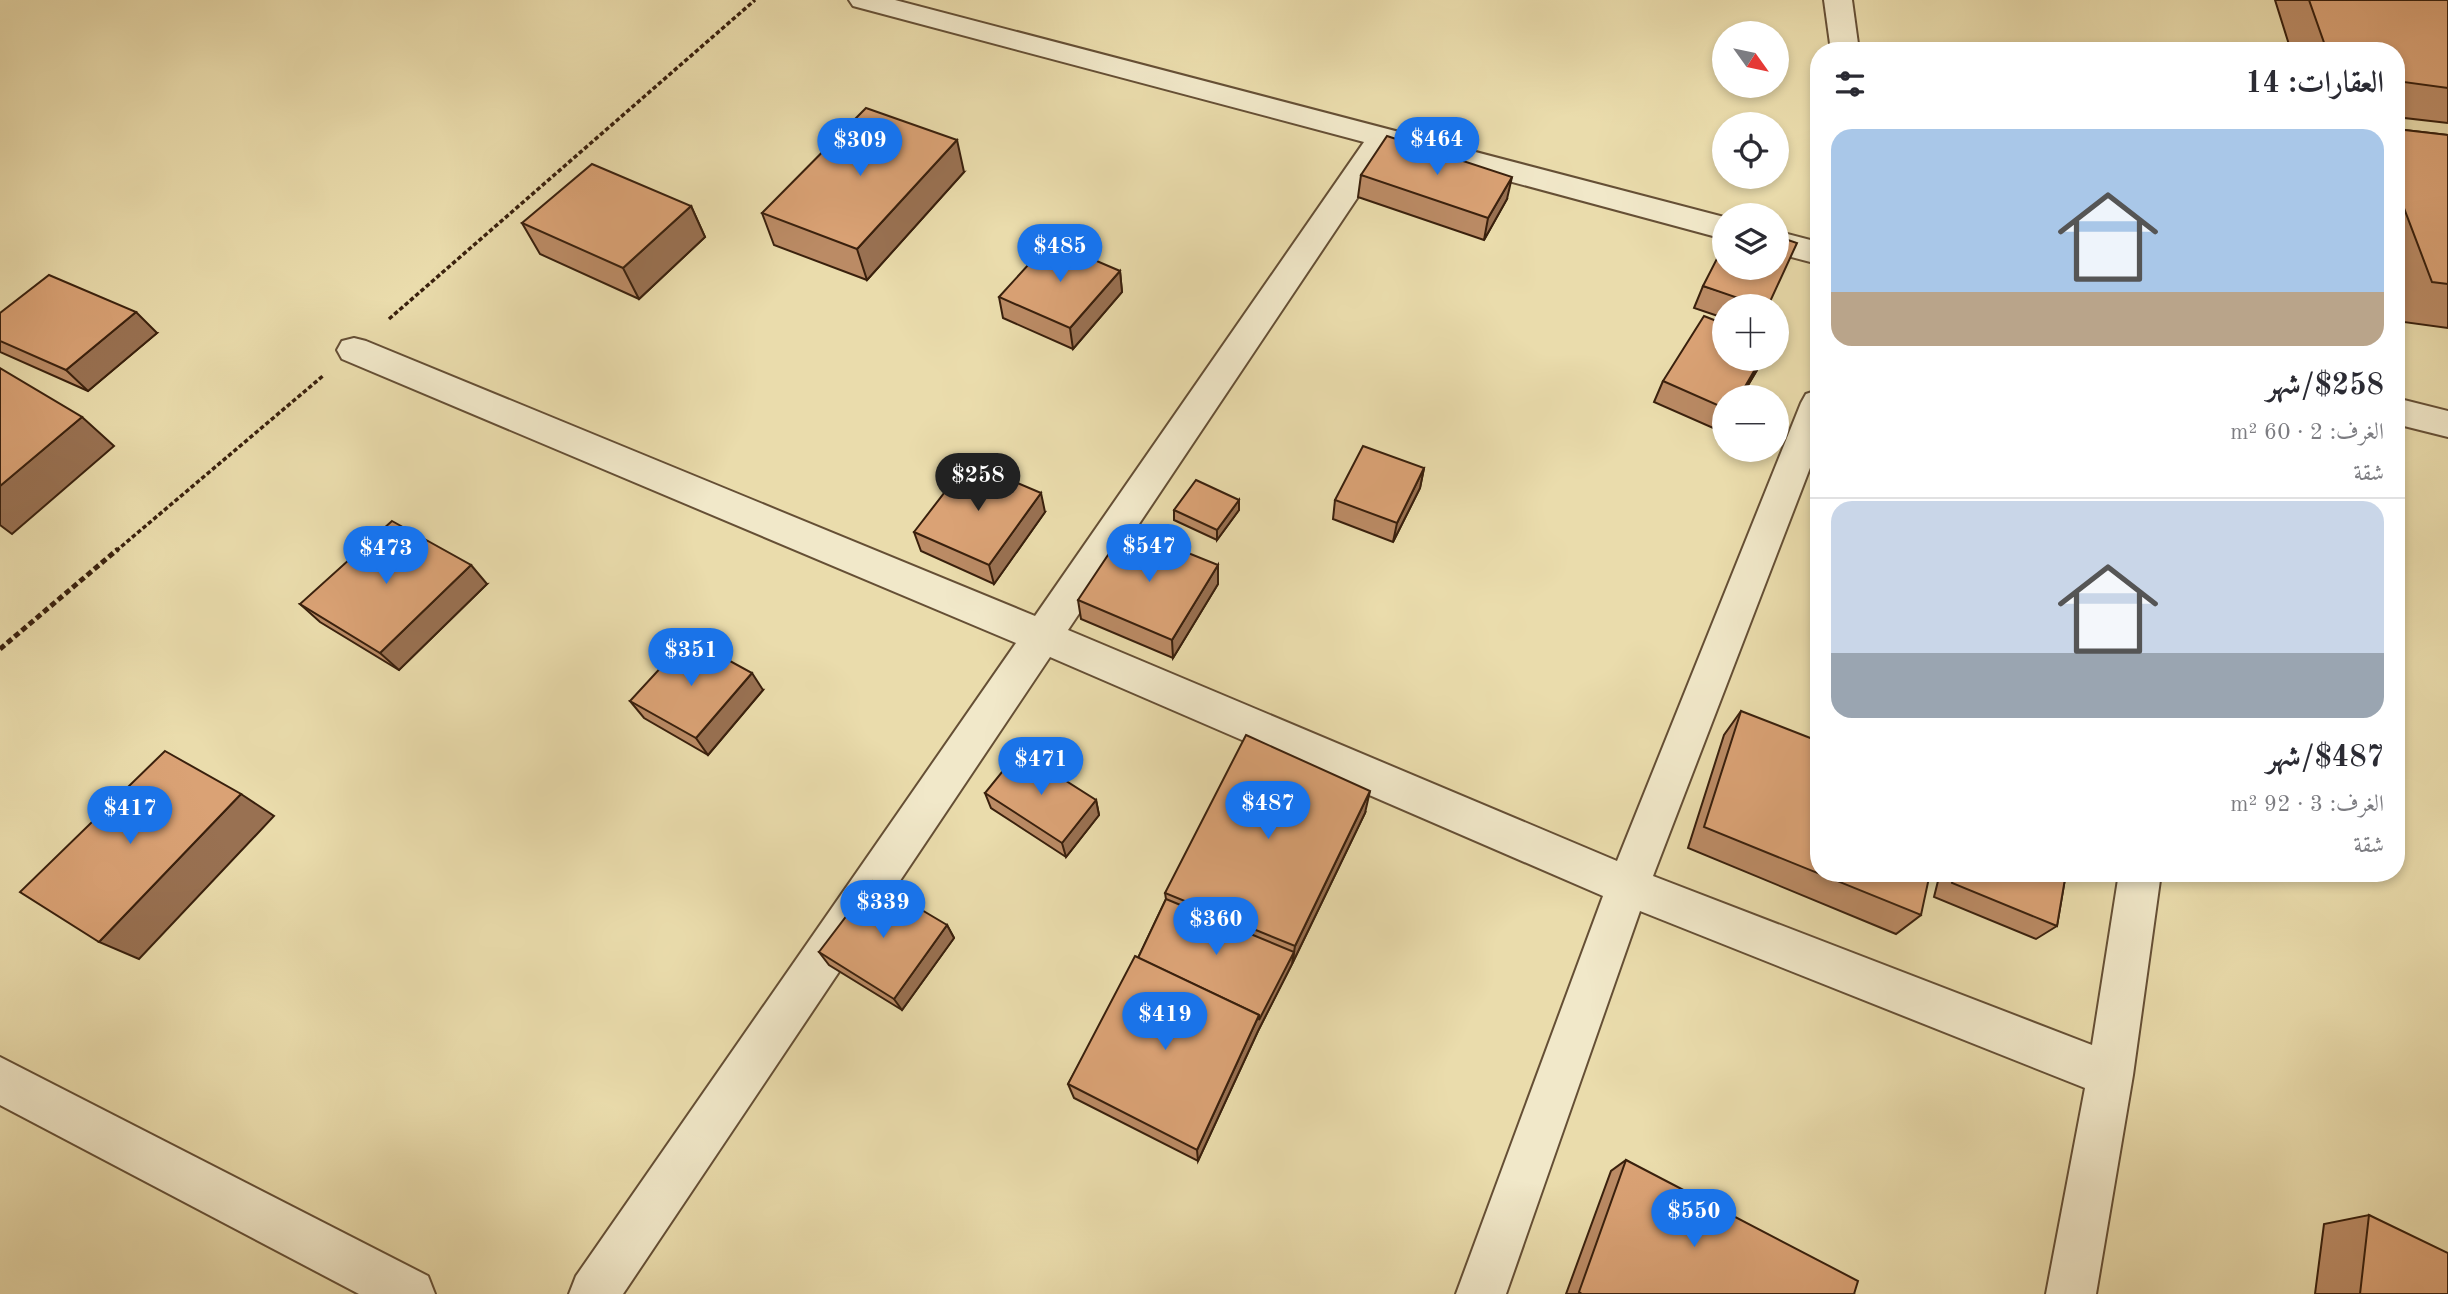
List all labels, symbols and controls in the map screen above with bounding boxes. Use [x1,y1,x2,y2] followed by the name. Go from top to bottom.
[1712,21,1788,98] north arrow
[1712,21,1789,462] map controls
[1831,65,1869,103] icon: filters
[2245,69,2384,99] text: العقارات: 14
[1712,112,1789,189] button: locate
[819,118,901,178] pin: $309
[1396,118,1478,177] pin: $464
[1410,128,1464,151] text: $464
[833,129,887,152] text: $309
[2045,174,2171,300] icon: home
[1712,203,1789,280] button: layers
[1019,224,1101,284] pin: $485
[1033,235,1087,258] text: $485
[1712,294,1789,371] button: +
[2266,371,2384,401] text: $258/شهر
[1712,385,1789,462] button: −
[2230,421,2384,444] text: الغرف: 2 · 60 m²
[937,454,1019,513] pin: $258
[2354,462,2384,485] text: شقة
[951,464,1005,487] text: $258
[1108,524,1190,584] pin: $547
[345,526,427,586] pin: $473
[1122,535,1176,558] text: $547
[359,537,413,560] text: $473
[2045,546,2171,672] icon: home
[650,628,732,688] pin: $351
[664,639,718,662] text: $351
[1000,738,1082,797] pin: $471
[2266,743,2384,773] text: $487/شهر
[1014,748,1068,771] text: $471
[1227,782,1309,841] pin: $487
[89,786,171,846] pin: $417
[1241,792,1295,815] text: $487
[2230,793,2384,816] text: الغرف: 3 · 92 m²
[103,797,157,820] text: $417
[2354,834,2384,857] text: شقة
[842,880,924,940] pin: $339
[856,891,910,914] text: $339
[1175,898,1257,957] pin: $360
[1189,908,1243,931] text: $360
[1124,992,1206,1052] pin: $419
[1138,1003,1192,1026] text: $419
[1653,1190,1735,1249] pin: $550
[1667,1200,1721,1223] text: $550

